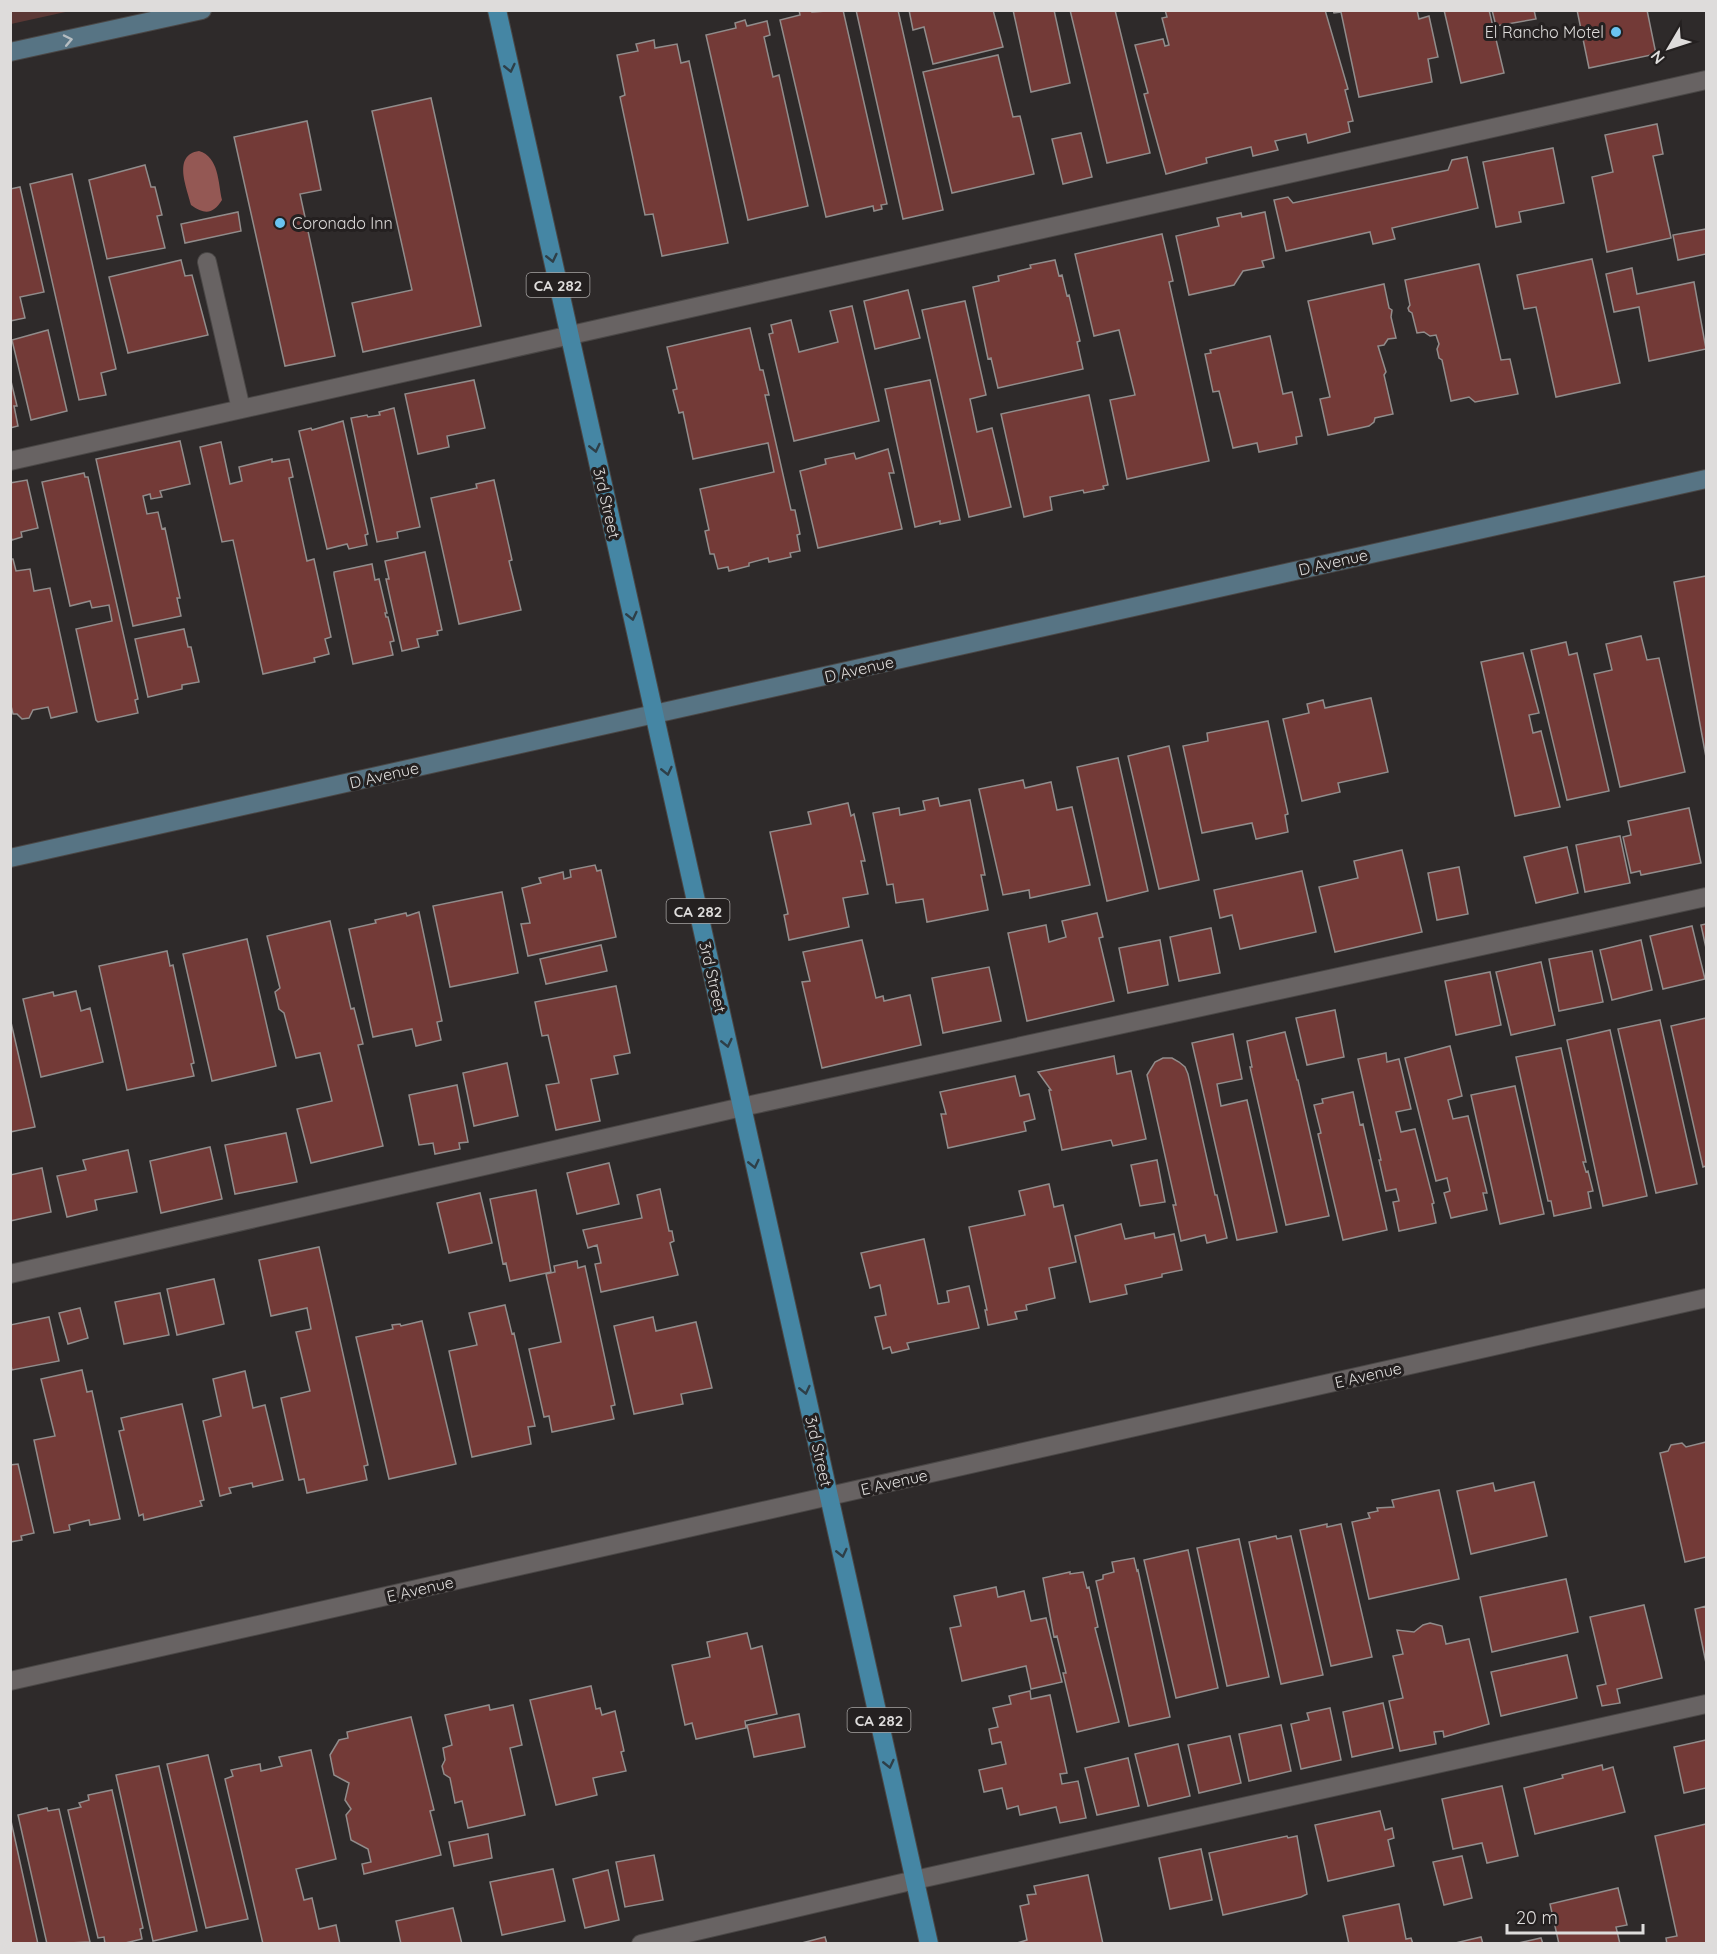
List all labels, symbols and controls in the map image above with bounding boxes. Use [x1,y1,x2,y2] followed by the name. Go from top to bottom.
[1639,18,1699,78] north arrow
[1485,22,1604,42] place label: El Rancho Motel
[1609,25,1623,39] marker: El Rancho Motel
[62,34,72,47] one-way arrow
[1646,47,1669,68] text: N
[502,62,515,72] one-way arrow
[292,213,393,233] place label: Coronado Inn
[273,216,287,230] marker: Coronado Inn
[545,253,558,263] one-way arrow
[526,273,590,297] road number: CA 282
[587,443,600,453] one-way arrow
[589,466,625,540] street label: 3rd Street
[1296,544,1370,580] street label: D Avenue
[625,611,638,621] one-way arrow
[822,651,896,687] street label: D Avenue
[347,757,421,793] street label: D Avenue
[659,766,672,776] one-way arrow
[666,899,730,923] road number: CA 282
[695,940,731,1014] street label: 3rd Street
[720,1038,733,1048] one-way arrow
[747,1159,760,1169] one-way arrow
[1333,1358,1403,1392] street label: E Avenue
[798,1384,811,1394] one-way arrow
[801,1414,837,1488] street label: 3rd Street
[859,1465,929,1499] street label: E Avenue
[834,1548,847,1558] one-way arrow
[385,1572,455,1606] street label: E Avenue
[848,1708,910,1732] road number: CA 282
[881,1759,894,1769] one-way arrow
[1507,1897,1644,1935] scale bar
[1516,1906,1558,1929] text: 20 m

